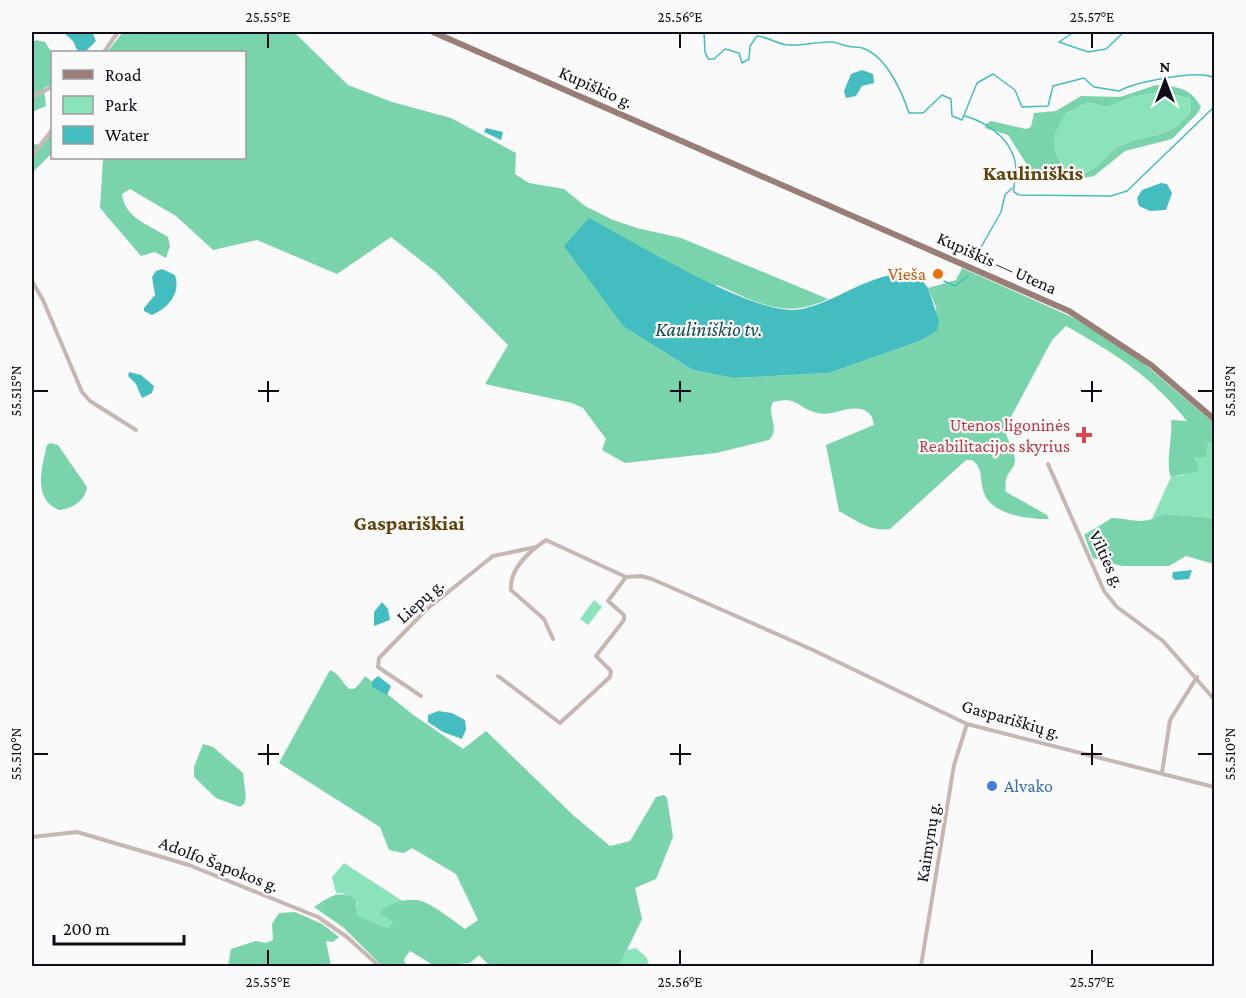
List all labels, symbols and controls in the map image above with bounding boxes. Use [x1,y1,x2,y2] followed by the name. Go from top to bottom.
[246,9,290,25] text: 25.55°E
[657,9,703,25] text: 25.56°E
[1070,9,1114,25] text: 25.57°E
[51,51,246,159] legend
[1135,51,1195,111] north arrow
[1160,58,1171,75] text: N
[556,62,636,112] street label: Kupiškio g.
[105,65,142,85] text: Road
[105,95,137,115] text: Park
[105,125,150,145] text: Water
[983,161,1084,185] district label: Kauliniškis
[934,228,1060,298] street label: Kupiškis — Utena
[888,264,926,284] place label: Vieša
[931,267,945,281] marker: Vieša
[655,318,763,340] water label: Kauliniškio tv.
[8,365,24,417] text: 55.515°N
[1222,365,1238,417] text: 55.515°N
[919,415,1070,457] place label: Utenos ligoninės Reabilitacijos skyrius
[1075,426,1093,444] marker: Utenos ligoninės Reabilitacijos skyrius
[354,511,465,535] district label: Gaspariškiai
[1085,527,1129,591] street label: Vilties g.
[392,575,448,627] street label: Liepų g.
[959,695,1063,743] street label: Gaspariškių g.
[8,727,24,780] text: 55.510°N
[1222,727,1238,780] text: 55.510°N
[1004,776,1053,796] place label: Alvako
[985,779,999,793] marker: Alvako
[912,800,944,884] street label: Kaimynų g.
[156,832,282,896] street label: Adolfo Šapokos g.
[54,908,184,946] scale bar
[63,919,110,939] text: 200 m
[246,974,290,990] text: 25.55°E
[657,974,703,990] text: 25.56°E
[1070,974,1114,990] text: 25.57°E

